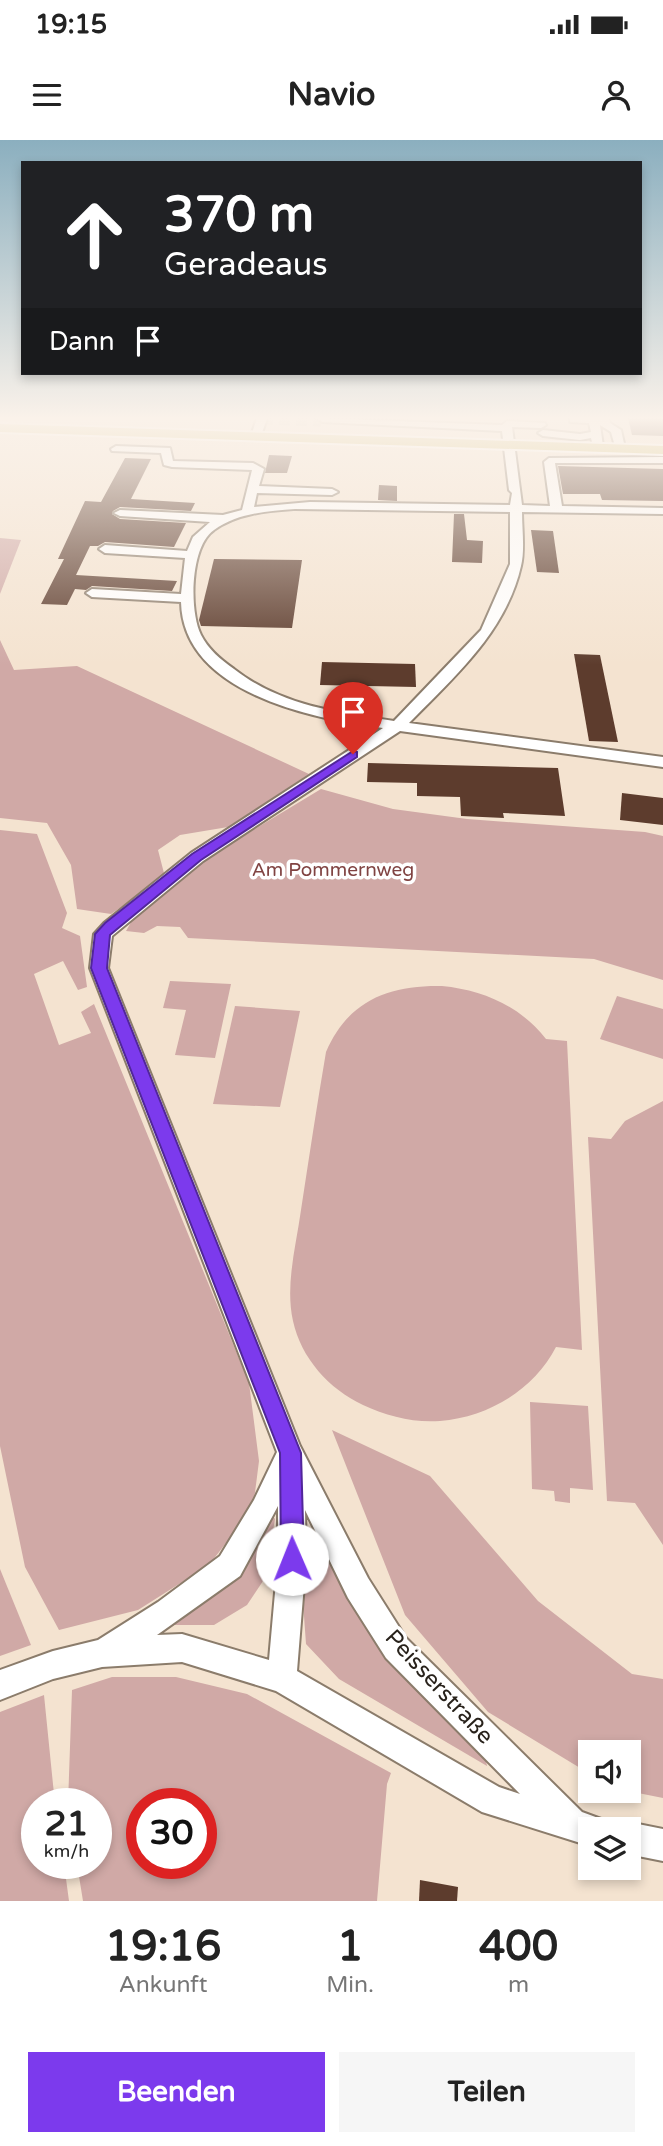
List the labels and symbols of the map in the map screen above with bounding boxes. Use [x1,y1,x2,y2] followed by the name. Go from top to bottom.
[323,682,383,754] pin
[252,859,414,881] park label: Am Pommernweg
[255,1522,329,1596] position arrow
[379,1624,499,1750] street label: Peisserstraße
[126,1788,217,1879] speed limit sign: 30

